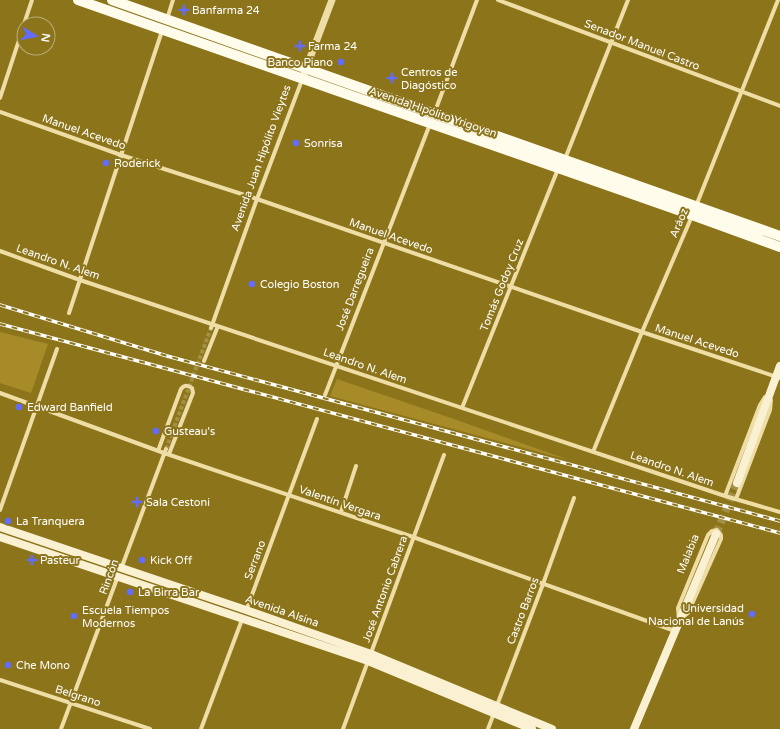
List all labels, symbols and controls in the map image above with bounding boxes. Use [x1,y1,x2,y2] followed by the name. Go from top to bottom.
[192,4,260,17] place label: Banfarma 24
[179,5,189,15] marker: Banfarma 24
[16,16,56,56] north arrow
[582,17,702,73] street label: Senador Manuel Castro
[38,32,53,43] text: N
[308,40,357,53] place label: Farma 24
[295,41,305,51] marker: Farma 24
[268,56,333,69] place label: Banco Piano
[336,57,346,67] marker: Banco Piano
[401,66,458,92] place label: Centros de Diagóstico
[386,72,398,84] marker: Centros de Diagóstico
[228,83,294,233] street label: Avenida Juan Hipólito Vieytes
[367,84,499,140] street label: Avenida Hipólito Yrigoyen
[40,112,128,153] street label: Manuel Acevedo
[304,137,343,150] place label: Sonrisa
[291,138,301,148] marker: Sonrisa
[114,157,161,170] place label: Roderick
[101,158,111,168] marker: Roderick
[667,206,691,240] street label: Aráoz
[347,216,435,257] street label: Manuel Acevedo
[478,236,527,333] street label: Tomás Godoy Cruz
[14,242,102,282] street label: Leandro N. Alem
[333,246,377,332] street label: José Darregueira
[260,278,339,291] place label: Colegio Boston
[247,279,257,289] marker: Colegio Boston
[653,321,741,361] street label: Manuel Acevedo
[321,346,409,386] street label: Leandro N. Alem
[27,401,113,414] place label: Edward Banfield
[14,402,24,412] marker: Edward Banfield
[164,425,215,438] place label: Gusteau's
[151,426,161,436] marker: Gusteau's
[628,449,716,489] street label: Leandro N. Alem
[297,483,383,523] street label: Valentín Vergara
[131,496,143,508] marker: Sala Cestoni
[146,496,210,509] place label: Sala Cestoni
[16,515,85,528] place label: La Tranquera
[3,516,13,526] marker: La Tranquera
[674,532,702,576] street label: Malabia
[360,534,410,644] street label: José Antonio Cabrera
[242,538,269,581] street label: Serrano
[40,554,81,567] place label: Pasteur
[150,554,193,567] place label: Kick Off
[27,555,37,565] marker: Pasteur
[137,555,147,565] marker: Kick Off
[97,558,121,596] street label: Rincón
[504,576,542,646] street label: Castro Barros
[138,586,200,599] place label: La Birra Bar
[125,587,135,597] marker: La Birra Bar
[243,592,321,630] street label: Avenida Alsina
[648,602,744,628] place label: Universidad Nacional de Lanús
[82,604,169,630] place label: Escuela Tiempos Modernos
[747,609,757,619] marker: Universidad Nacional de Lanús
[69,611,79,621] marker: Escuela Tiempos Modernos
[16,659,70,672] place label: Che Mono
[3,660,13,670] marker: Che Mono
[54,683,103,710] street label: Belgrano

